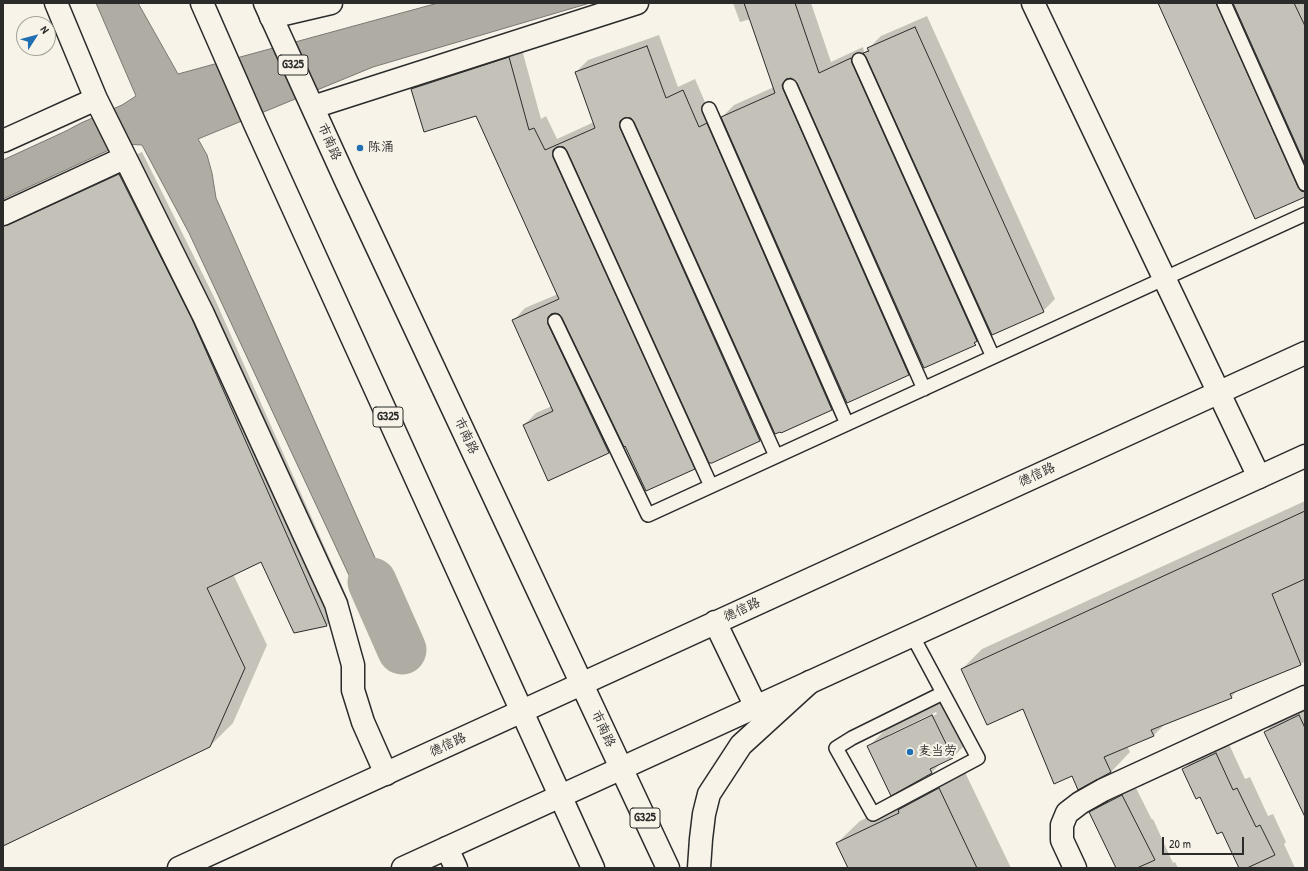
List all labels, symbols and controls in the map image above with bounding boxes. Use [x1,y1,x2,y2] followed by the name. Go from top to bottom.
[16,16,56,56] north arrow
[38,23,52,36] text: N
[278,55,308,75] road number: G325
[314,121,344,163] street label: 市南路
[368,140,394,156] place label: 陈涌
[355,143,365,153] marker: 陈涌
[373,407,403,427] road number: G325
[451,415,481,457] street label: 市南路
[1016,460,1058,490] street label: 德信路
[721,595,763,625] street label: 德信路
[588,708,618,750] street label: 市南路
[427,730,469,760] street label: 德信路
[918,744,957,760] place label: 麦当劳
[905,747,915,757] marker: 麦当劳
[630,808,660,828] road number: G325
[1164,829,1246,855] scale bar
[1169,835,1191,852] text: 20 m

